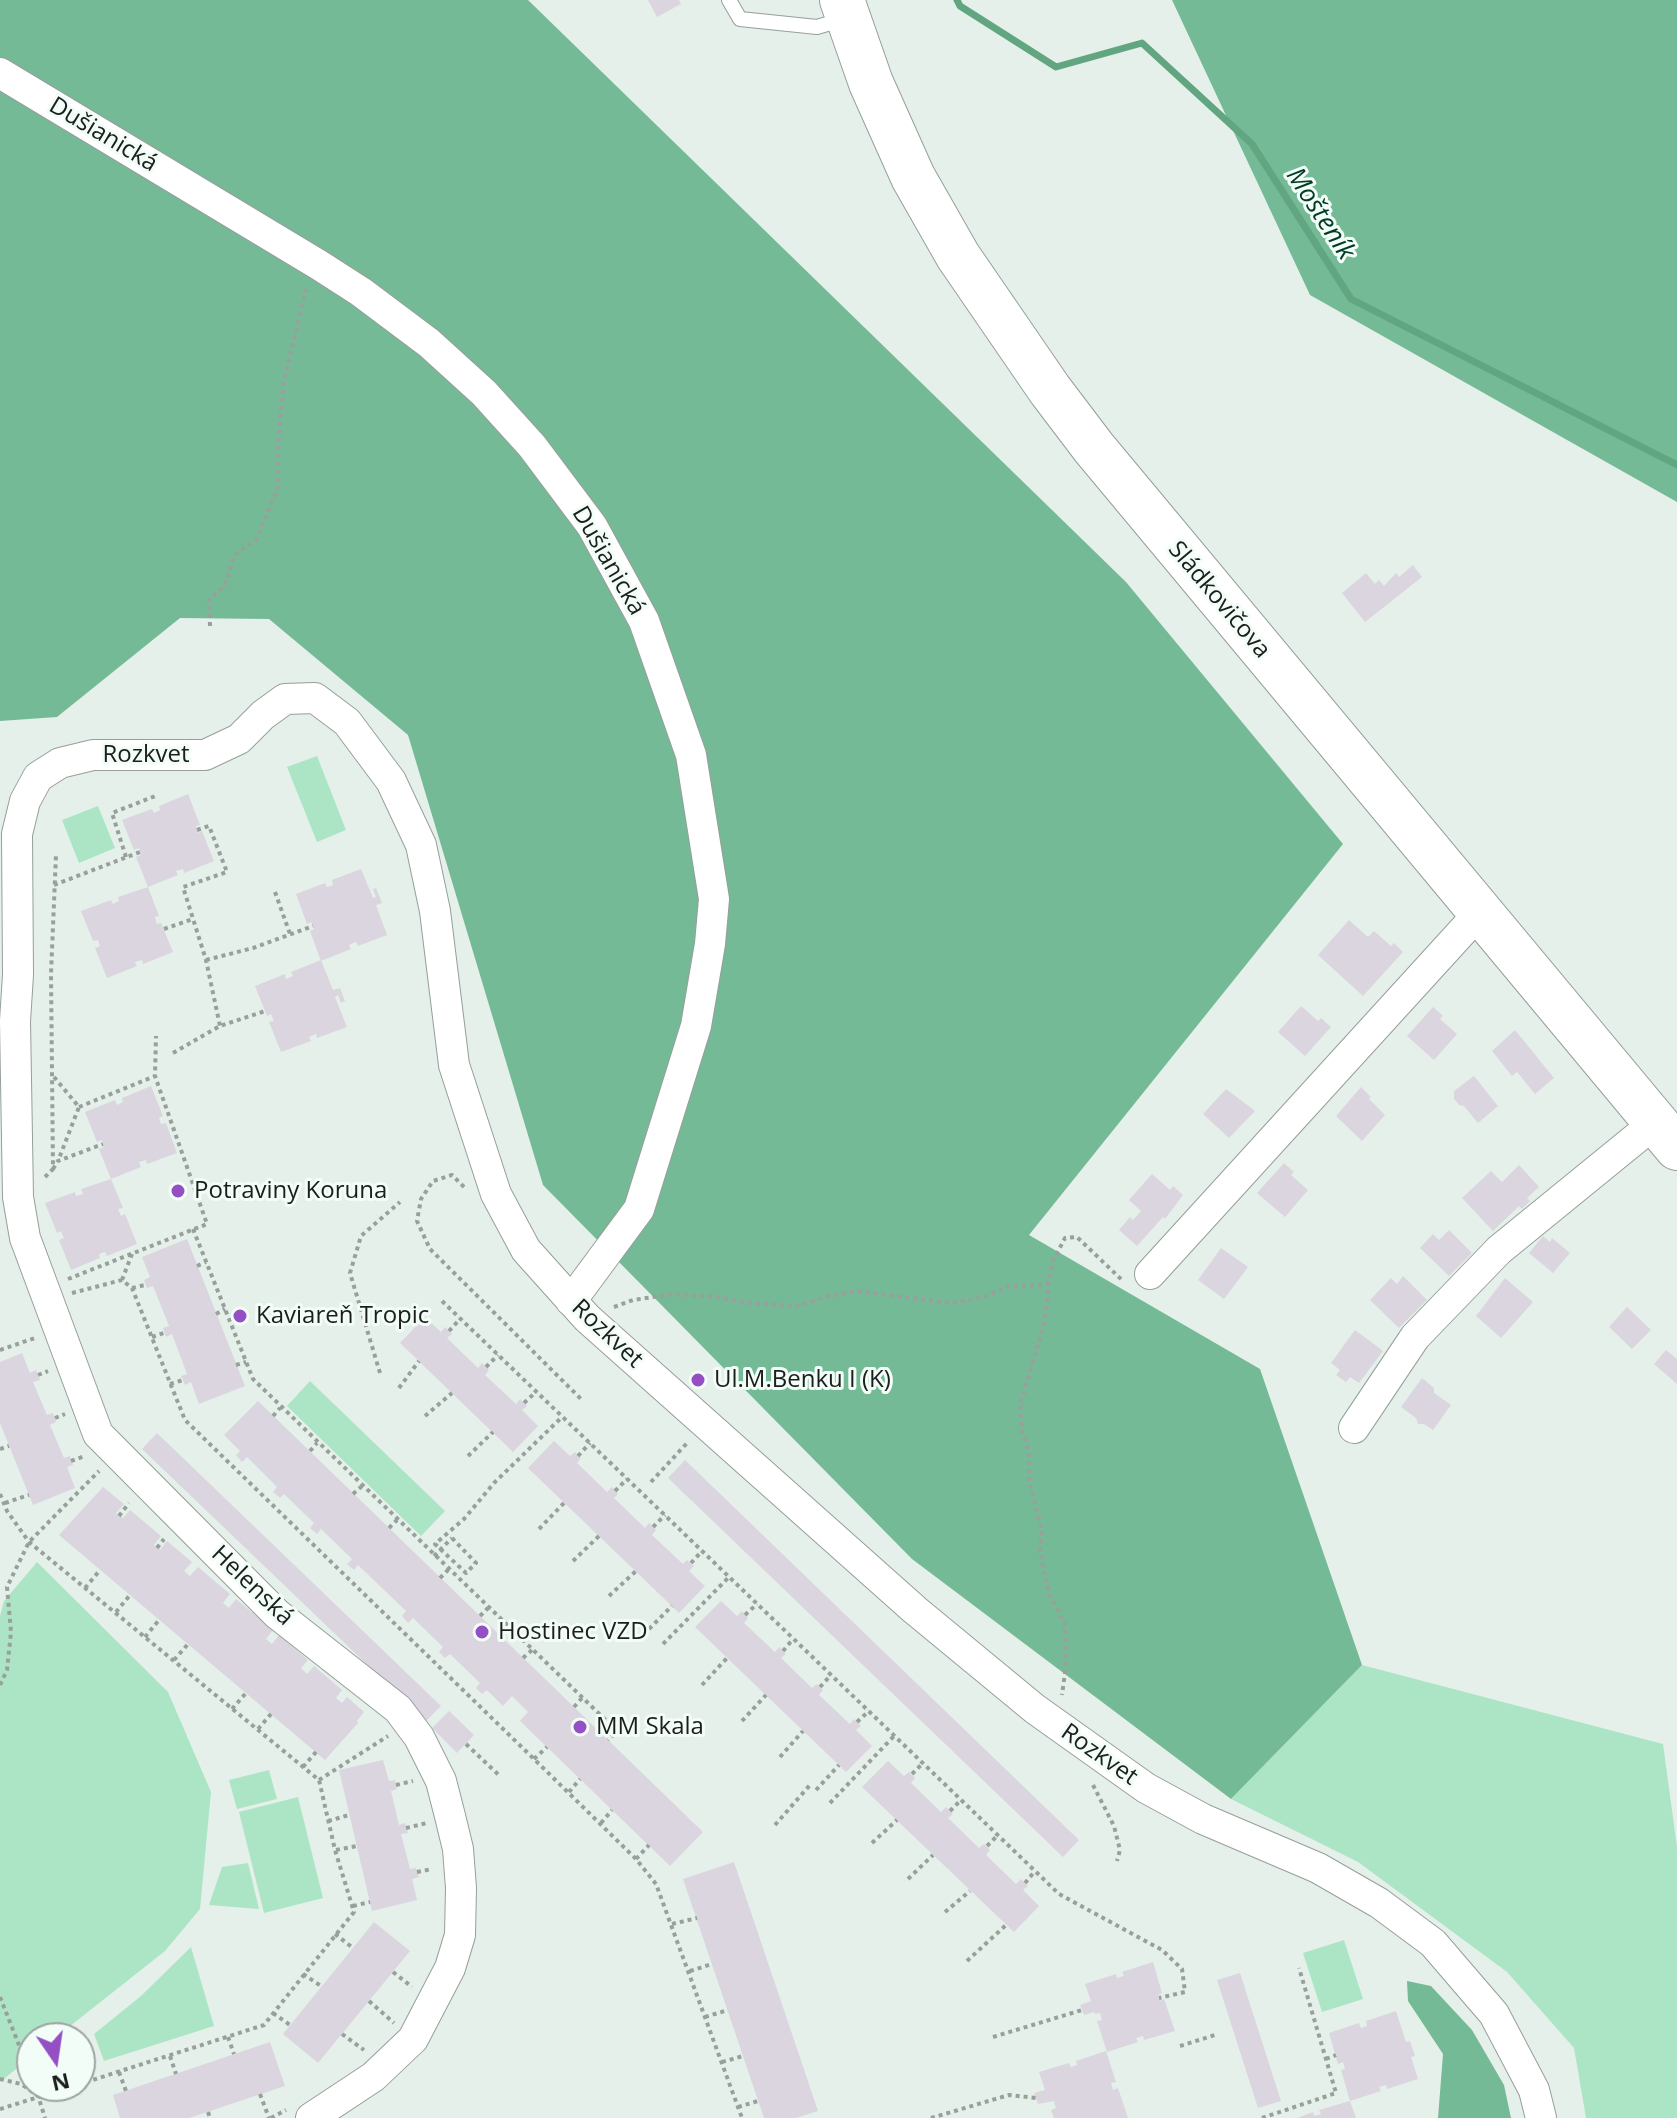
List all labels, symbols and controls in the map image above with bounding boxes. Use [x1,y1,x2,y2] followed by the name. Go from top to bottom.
[44,91,162,179] street label: Dušianická
[1279,162,1361,266] water label: Mošteník
[565,501,651,621] street label: Dušianická
[1162,536,1276,664] street label: Sládkovičova
[102,741,190,769] street label: Rozkvet
[194,1177,387,1205] place label: Potraviny Koruna
[169,1182,187,1200] marker: Potraviny Koruna
[565,1294,649,1374] street label: Rozkvet
[256,1302,429,1330] place label: Kaviareň Tropic
[231,1307,249,1325] marker: Kaviareň Tropic
[714,1366,891,1394] place label: Ul.M.Benku I (K)
[689,1371,707,1389] marker: Ul.M.Benku I (K)
[205,1540,299,1632] street label: Helenská
[498,1618,648,1646] place label: Hostinec VZD
[473,1623,491,1641] marker: Hostinec VZD
[596,1713,704,1741] place label: MM Skala
[571,1718,589,1736] marker: MM Skala
[1055,1718,1143,1792] street label: Rozkvet
[16,2022,96,2102] north arrow
[49,2067,73,2100] text: N

